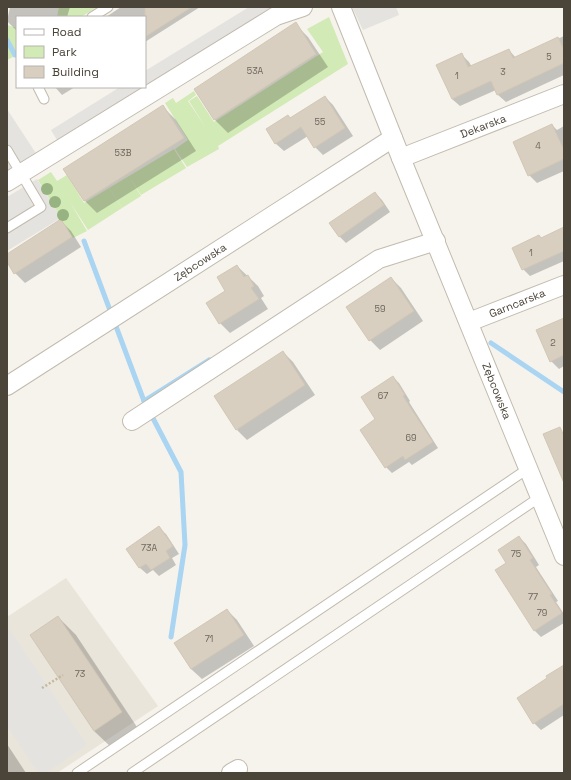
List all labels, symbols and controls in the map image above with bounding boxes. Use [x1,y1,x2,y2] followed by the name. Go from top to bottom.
[16,16,146,88] legend
[52,24,81,40] text: Road
[52,44,77,60] text: Park
[546,51,552,63] house number: 5
[52,64,99,80] text: Building
[247,65,264,77] house number: 53A
[500,66,506,78] house number: 3
[455,70,459,82] house number: 1
[458,111,508,141] street label: Dekarska
[315,116,325,128] house number: 55
[535,140,541,152] house number: 4
[115,147,131,159] house number: 53B
[171,240,229,284] street label: Zębcowska
[529,247,533,259] house number: 1
[487,285,548,321] street label: Garncarska
[375,303,385,315] house number: 59
[550,337,556,349] house number: 2
[479,361,515,422] street label: Zębcowska
[378,390,388,402] house number: 67
[405,432,417,444] house number: 69
[141,542,157,554] house number: 73A
[511,548,521,560] house number: 75
[528,591,538,603] house number: 77
[537,607,547,619] house number: 79
[205,633,214,645] house number: 71
[75,668,85,680] house number: 73

